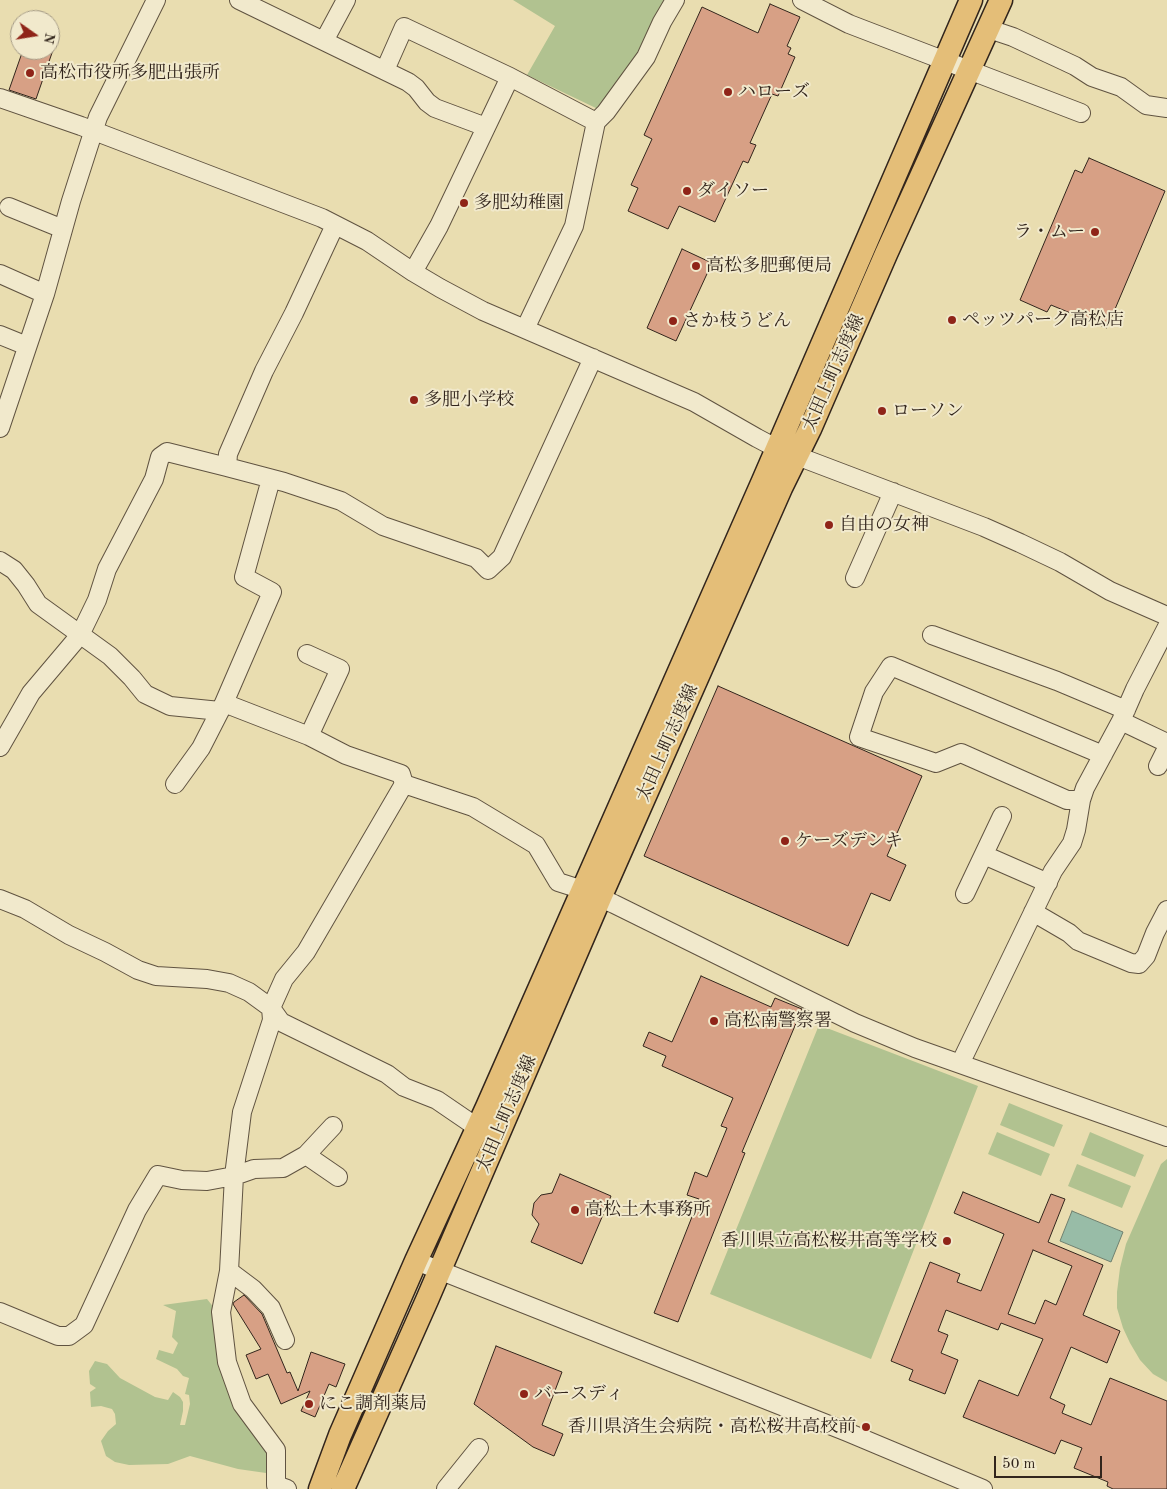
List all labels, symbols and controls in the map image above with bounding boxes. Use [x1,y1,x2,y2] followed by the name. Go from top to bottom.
[10,10,60,60] north arrow
[41,31,57,45] text: N
[40,62,220,84] place label: 高松市役所多肥出張所
[24,67,36,79] marker: 高松市役所多肥出張所
[738,81,810,103] place label: ハローズ
[722,86,734,98] marker: ハローズ
[697,180,769,202] place label: ダイソー
[681,185,693,197] marker: ダイソー
[474,192,564,214] place label: 多肥幼稚園
[458,197,470,209] marker: 多肥幼稚園
[1014,221,1085,243] place label: ラ・ムー
[1089,226,1101,238] marker: ラ・ムー
[706,255,832,277] place label: 高松多肥郵便局
[690,260,702,272] marker: 高松多肥郵便局
[962,309,1124,331] place label: ペッツパーク高松店
[683,310,791,332] place label: さか枝うどん
[799,311,869,435] street label: 太田上町志度線
[946,314,958,326] marker: ペッツパーク高松店
[667,315,679,327] marker: さか枝うどん
[424,389,514,411] place label: 多肥小学校
[408,394,420,406] marker: 多肥小学校
[892,400,964,422] place label: ローソン
[876,405,888,417] marker: ローソン
[839,514,929,536] place label: 自由の女神
[823,519,835,531] marker: 自由の女神
[633,681,703,805] street label: 太田上町志度線
[795,830,903,852] place label: ケーズデンキ
[779,835,791,847] marker: ケーズデンキ
[724,1010,832,1032] place label: 高松南警察署
[708,1015,720,1027] marker: 高松南警察署
[472,1052,542,1176] street label: 太田上町志度線
[585,1199,711,1221] place label: 高松土木事務所
[569,1204,581,1216] marker: 高松土木事務所
[721,1230,937,1252] place label: 香川県立高松桜井高等学校
[941,1235,953,1247] marker: 香川県立高松桜井高等学校
[534,1383,624,1405] place label: バースディ
[518,1388,530,1400] marker: バースディ
[319,1393,427,1415] place label: にこ調剤薬局
[303,1398,315,1410] marker: にこ調剤薬局
[568,1416,856,1438] place label: 香川県済生会病院・高松桜井高校前
[860,1421,872,1433] marker: 香川県済生会病院・高松桜井高校前
[997,1446,1104,1478] scale bar
[1002,1457,1036,1472] text: 50 m

